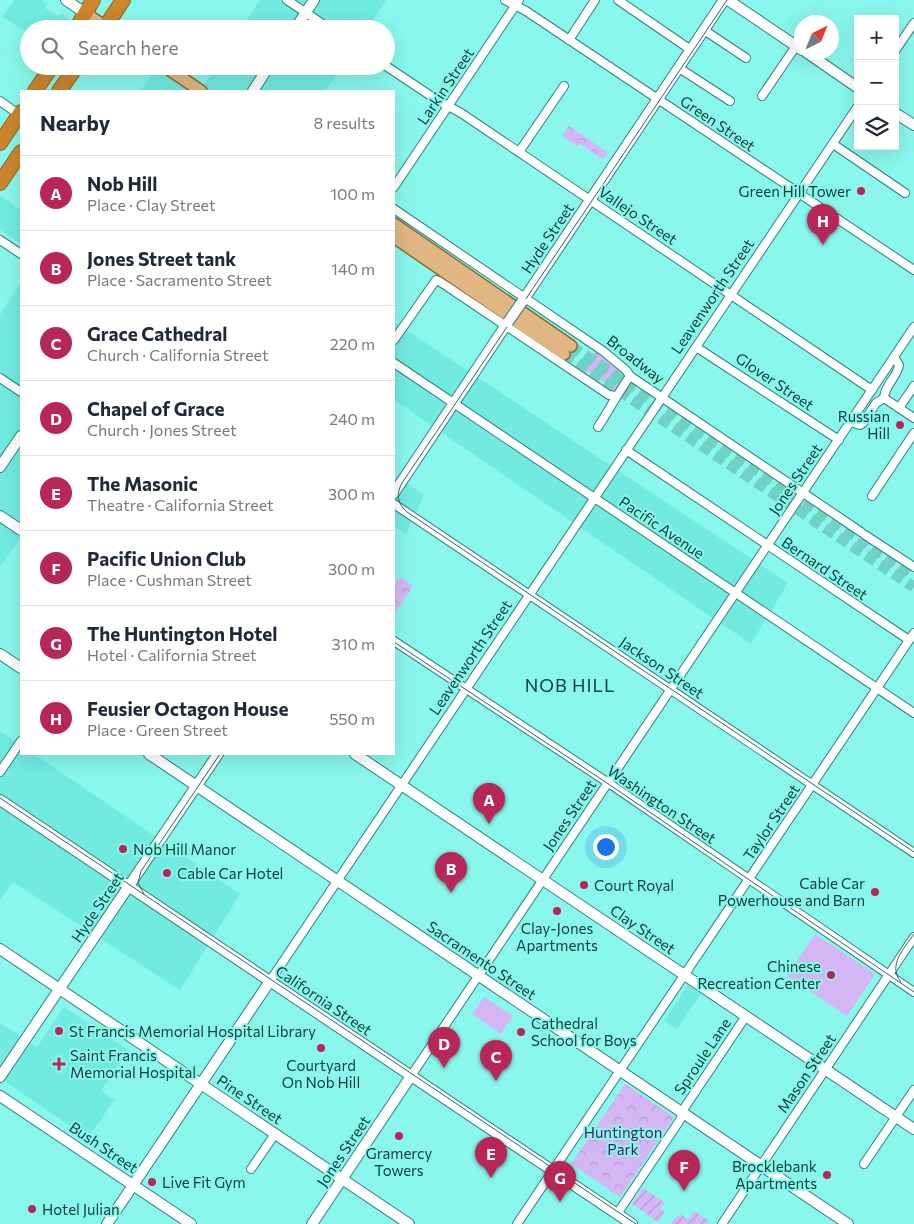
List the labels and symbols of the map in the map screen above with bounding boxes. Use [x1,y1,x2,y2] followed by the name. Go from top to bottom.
[794,15,839,60] north arrow
[413,44,477,128] street label: Larkin Street
[677,91,759,155] street label: Green Street
[595,182,681,248] street label: Vallejo Street
[739,182,851,200] place label: Green Hill Tower
[855,185,867,197] marker: Green Hill Tower
[517,200,577,276] street label: Hyde Street
[807,204,839,245] pin: H
[667,235,757,357] street label: Leavenworth Street
[604,331,669,387] street label: Broadway
[733,348,817,414] street label: Glover Street
[838,407,890,442] place label: Russian Hill
[894,419,906,431] marker: Russian Hill
[765,440,825,518] street label: Jones Street
[616,492,708,562] street label: Pacific Avenue
[779,533,871,603] street label: Bernard Street
[425,596,515,718] street label: Leavenworth Street
[617,632,707,702] street label: Jackson Street
[525,674,615,696] district label: NOB HILL
[604,761,720,847] street label: Washington Street
[539,776,599,854] street label: Jones Street
[739,781,803,863] street label: Taylor Street
[473,783,505,824] pin: A
[593,834,619,860] your location
[133,840,236,858] place label: Nob Hill Manor
[117,843,129,855] marker: Nob Hill Manor
[435,852,467,893] pin: B
[177,864,283,882] place label: Cable Car Hotel
[161,867,173,879] marker: Cable Car Hotel
[67,869,127,945] street label: Hyde Street
[718,874,865,909] place label: Cable Car Powerhouse and Barn
[594,876,674,894] place label: Court Royal
[578,879,590,891] marker: Court Royal
[869,886,881,898] marker: Cable Car Powerhouse and Barn
[607,901,679,957] street label: Clay Street
[551,905,563,917] marker: Clay-Jones Apartments
[424,917,540,1003] street label: Sacramento Street
[516,919,598,954] place label: Clay-Jones Apartments
[697,957,821,992] place label: Chinese Recreation Center
[273,961,375,1039] street label: California Street
[825,969,837,981] marker: Chinese Recreation Center
[531,1014,637,1049] place label: Cathedral School for Boys
[670,1014,734,1098] street label: Sproule Lane
[69,1022,316,1040] place label: St Francis Memorial Hospital Library
[53,1025,65,1037] marker: St Francis Memorial Hospital Library
[515,1026,527,1038] marker: Cathedral School for Boys
[428,1027,460,1068] pin: D
[773,1030,839,1116] street label: Mason Street
[480,1040,512,1081] pin: C
[315,1042,327,1054] marker: Courtyard On Nob Hill
[70,1046,196,1081] place label: Saint Francis Memorial Hospital
[282,1056,360,1091] place label: Courtyard On Nob Hill
[52,1057,66,1071] marker: Saint Francis Memorial Hospital
[214,1071,286,1127] street label: Pine Street
[313,1112,373,1190] street label: Jones Street
[66,1118,142,1176] street label: Bush Street
[584,1123,662,1158] park label: Huntington Park
[393,1130,405,1142] marker: Gramercy Towers
[475,1137,507,1178] pin: E
[366,1144,433,1179] place label: Gramercy Towers
[668,1150,700,1191] pin: F
[732,1157,817,1192] place label: Brocklebank Apartments
[544,1161,576,1202] pin: G
[821,1169,833,1181] marker: Brocklebank Apartments
[162,1173,246,1191] place label: Live Fit Gym
[146,1176,158,1188] marker: Live Fit Gym
[42,1200,120,1218] place label: Hotel Julian
[26,1203,38,1215] marker: Hotel Julian

